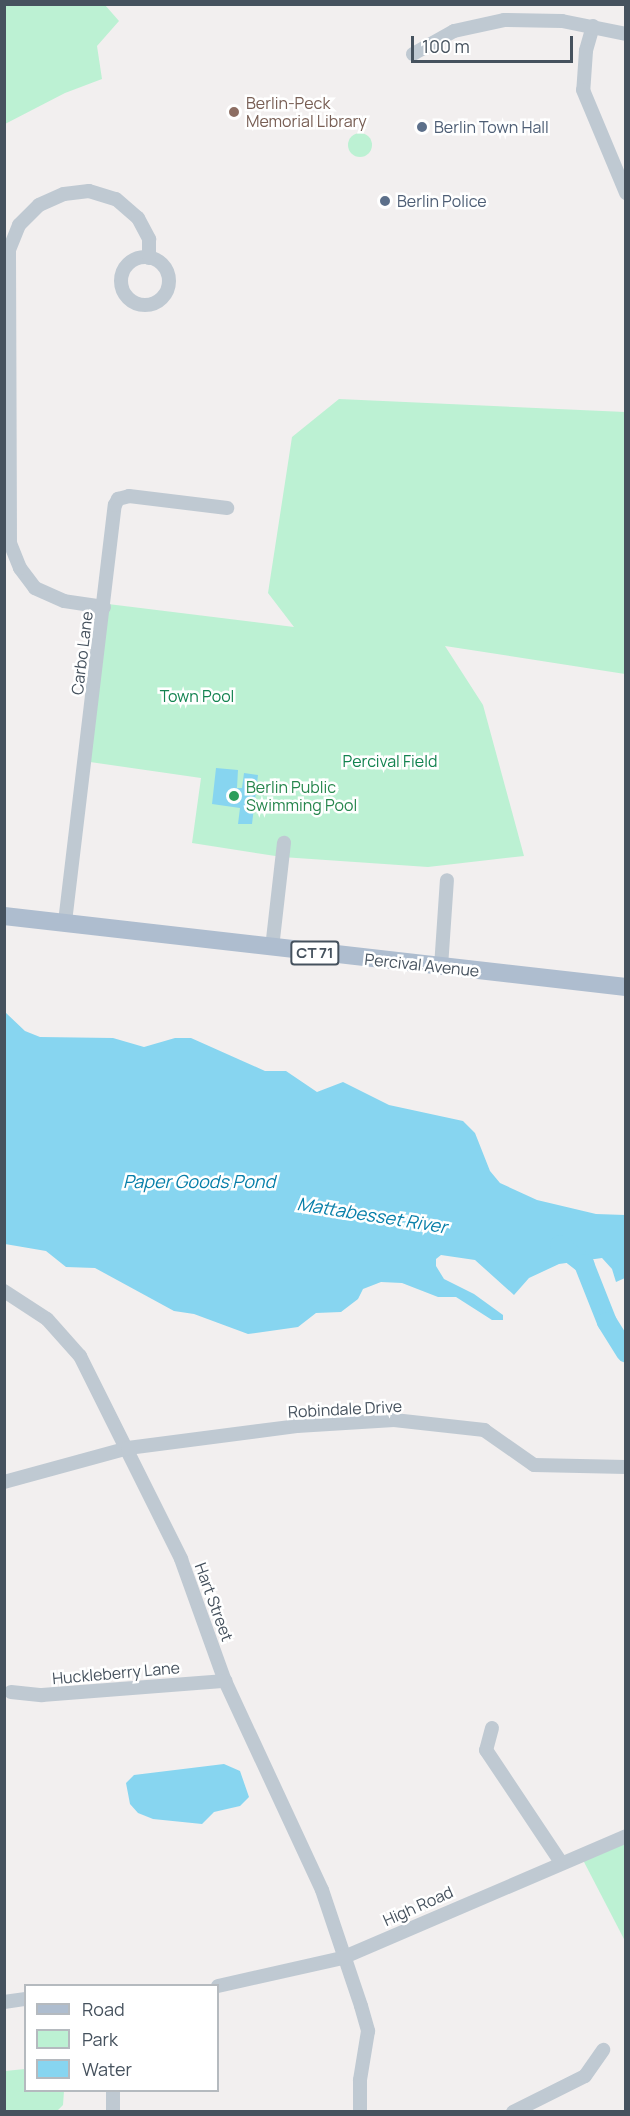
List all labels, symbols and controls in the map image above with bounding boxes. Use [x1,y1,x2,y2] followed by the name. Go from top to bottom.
[414,24,576,62] scale bar
[422,34,470,58] text: 100 m
[246,93,367,131] place label: Berlin-Peck Memorial Library
[227,105,241,119] marker: Berlin-Peck Memorial Library
[434,117,549,137] place label: Berlin Town Hall
[415,120,429,134] marker: Berlin Town Hall
[397,191,487,211] place label: Berlin Police
[378,194,392,208] marker: Berlin Police
[67,610,97,696] street label: Carbo Lane
[160,686,234,706] park label: Town Pool
[343,751,437,771] park label: Percival Field
[246,777,357,815] place label: Berlin Public Swimming Pool
[227,789,241,803] marker: Berlin Public Swimming Pool
[290,941,340,965] road number: CT 71
[364,949,480,981] street label: Percival Avenue
[123,1170,275,1192] water label: Paper Goods Pond
[296,1193,448,1237] water label: Mattabesset River
[287,1396,403,1422] street label: Robindale Drive
[191,1560,237,1644] street label: Hart Street
[51,1658,181,1688] street label: Huckleberry Lane
[380,1882,456,1930] street label: High Road
[24,1984,219,2092] legend
[82,1997,125,2021] text: Road
[82,2027,118,2051] text: Park
[82,2057,132,2081] text: Water

